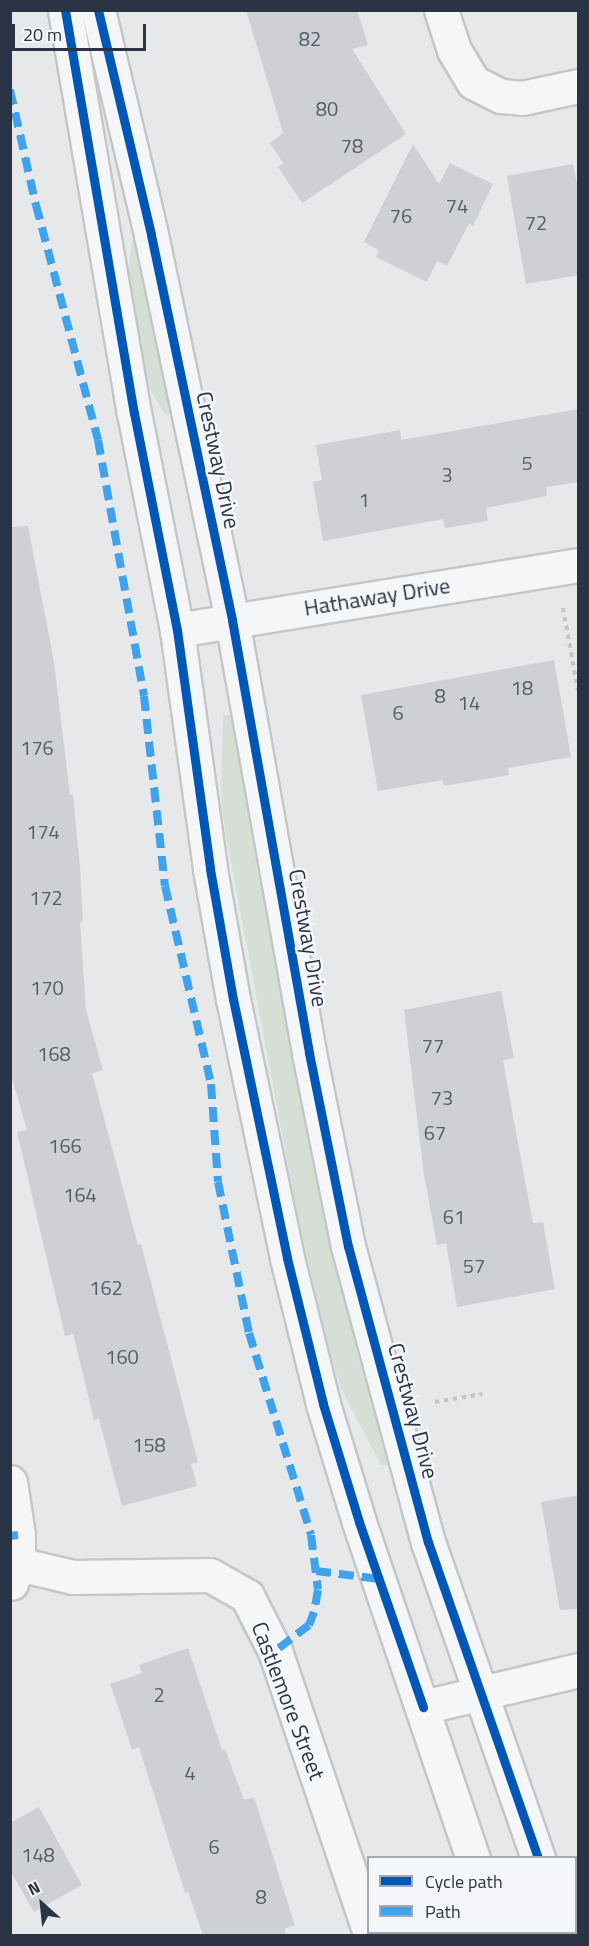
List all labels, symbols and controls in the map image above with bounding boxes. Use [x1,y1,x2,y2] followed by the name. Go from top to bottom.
[15,12,148,50] scale bar
[23,21,62,48] text: 20 m
[299,26,321,50] house number: 82
[316,96,338,120] house number: 80
[341,133,363,157] house number: 78
[446,193,468,217] house number: 74
[390,203,412,227] house number: 76
[525,210,547,234] house number: 72
[191,389,245,531] street label: Crestway Drive
[521,450,533,474] house number: 5
[441,462,453,486] house number: 3
[358,487,370,511] house number: 1
[302,572,452,622] street label: Hathaway Drive
[511,675,533,699] house number: 18
[434,683,446,707] house number: 8
[458,690,480,714] house number: 14
[392,700,404,724] house number: 6
[20,735,54,759] house number: 176
[26,819,60,843] house number: 174
[283,867,333,1009] street label: Crestway Drive
[29,885,63,909] house number: 172
[30,975,64,999] house number: 170
[422,1033,444,1057] house number: 77
[37,1041,71,1065] house number: 168
[431,1085,453,1109] house number: 73
[424,1120,446,1144] house number: 67
[48,1133,82,1157] house number: 166
[63,1182,97,1206] house number: 164
[443,1204,465,1228] house number: 61
[463,1253,485,1277] house number: 57
[89,1275,123,1299] house number: 162
[382,1340,444,1482] street label: Crestway Drive
[105,1344,139,1368] house number: 160
[132,1432,166,1456] house number: 158
[246,1618,330,1784] street label: Castlemore Street
[153,1682,165,1706] house number: 2
[184,1760,196,1784] house number: 4
[208,1834,220,1858] house number: 6
[21,1842,55,1866] house number: 148
[367,1856,577,1934] legend
[425,1868,503,1895] text: Cycle path
[12,1874,72,1934] north arrow
[23,1875,44,1901] text: N
[255,1884,267,1908] house number: 8
[425,1898,461,1925] text: Path

